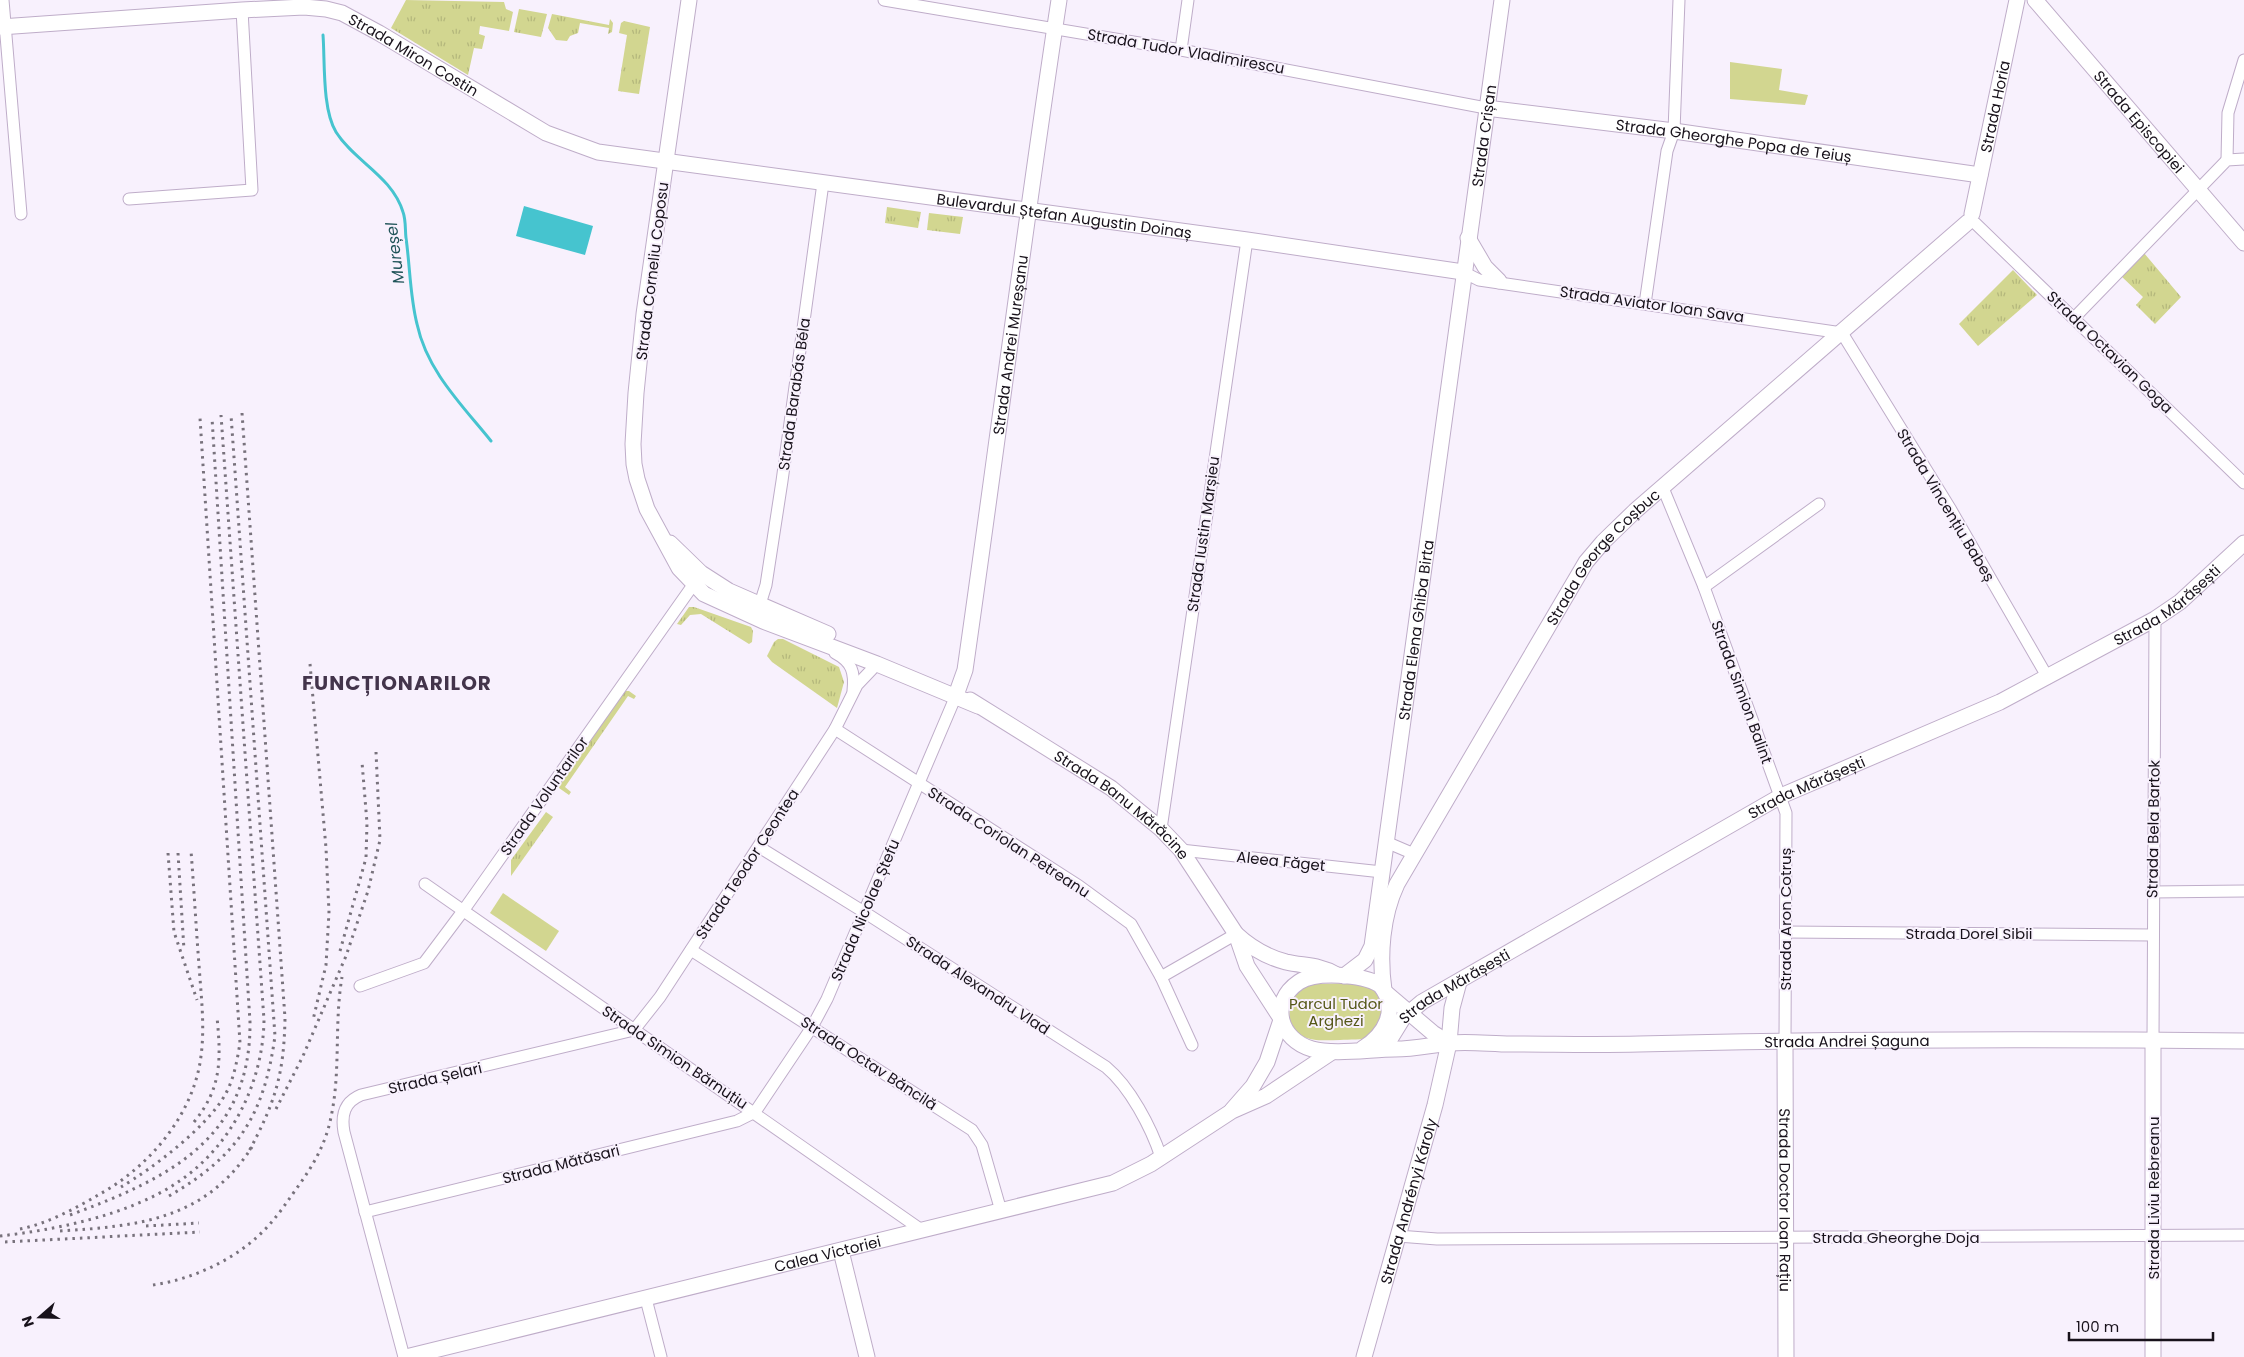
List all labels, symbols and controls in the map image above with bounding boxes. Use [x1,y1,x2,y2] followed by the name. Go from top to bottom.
[345,8,483,101] street label: Strada Miron Costin
[1086,23,1286,79] street label: Strada Tudor Vladimirescu
[1975,58,2015,154] street label: Strada Horia
[2089,65,2189,177] street label: Strada Episcopiei
[1466,83,1501,188] street label: Strada Crișan
[1615,113,1853,167] street label: Strada Gheorghe Popa de Teiuș
[631,181,673,361] street label: Strada Corneliu Coposu
[935,188,1194,243] street label: Bulevardul Ștefan Augustin Doinaș
[380,221,410,285] water label: Mureșel
[987,253,1033,436] street label: Strada Andrei Mureșanu
[1559,281,1745,327] street label: Strada Aviator Ioan Sava
[2042,286,2178,418] street label: Strada Octavian Goga
[773,316,815,472] street label: Strada Barabás Béla
[1892,425,2000,586] street label: Strada Vincențiu Babeș
[1182,455,1224,613] street label: Strada Iustin Marșieu
[1541,484,1664,629] street label: Strada George Coșbuc
[1393,538,1438,722] street label: Strada Elena Ghiba Birta
[2109,560,2225,650] street label: Strada Mărășești
[1706,618,1778,766] street label: Strada Simion Balint
[302,669,492,697] district label: FUNCȚIONARILOR
[495,732,593,860] street label: Strada Voluntarilor
[1050,745,1195,863] street label: Strada Banu Mărăcine
[1744,751,1868,823] street label: Strada Mărășești
[2141,759,2165,898] street label: Strada Bela Bartok
[924,782,1094,902] street label: Strada Coriolan Petreanu
[690,785,804,943] street label: Strada Teodor Ceontea
[826,836,904,984] street label: Strada Nicolae Ștefu
[1236,846,1326,876] street label: Aleea Făget
[1775,847,1796,990] street label: Strada Aron Cotruș
[1905,923,2033,944] street label: Strada Dorel Sibii
[902,931,1054,1039] street label: Strada Alexandru Vlad
[1394,943,1513,1028] street label: Strada Mărășești
[1289,993,1383,1031] park label: Parcul Tudor Arghezi
[598,1000,752,1114] street label: Strada Simion Bărnuțiu
[797,1011,941,1115] street label: Strada Octav Băncilă
[1764,1029,1930,1052] street label: Strada Andrei Șaguna
[386,1057,484,1099] street label: Strada Șelari
[1775,1108,1796,1292] street label: Strada Doctor Ioan Rațiu
[1375,1115,1441,1286] street label: Strada Andrényi Károly
[2143,1117,2164,1279] street label: Strada Liviu Rebreanu
[500,1139,622,1189] street label: Strada Mătăsari
[1812,1227,1980,1248] street label: Strada Gheorghe Doja
[772,1230,883,1277] street label: Calea Victoriei
[15,1292,65,1342] north arrow
[2069,1310,2213,1342] scale bar
[17,1313,39,1330] text: N
[2076,1316,2119,1337] text: 100 m

